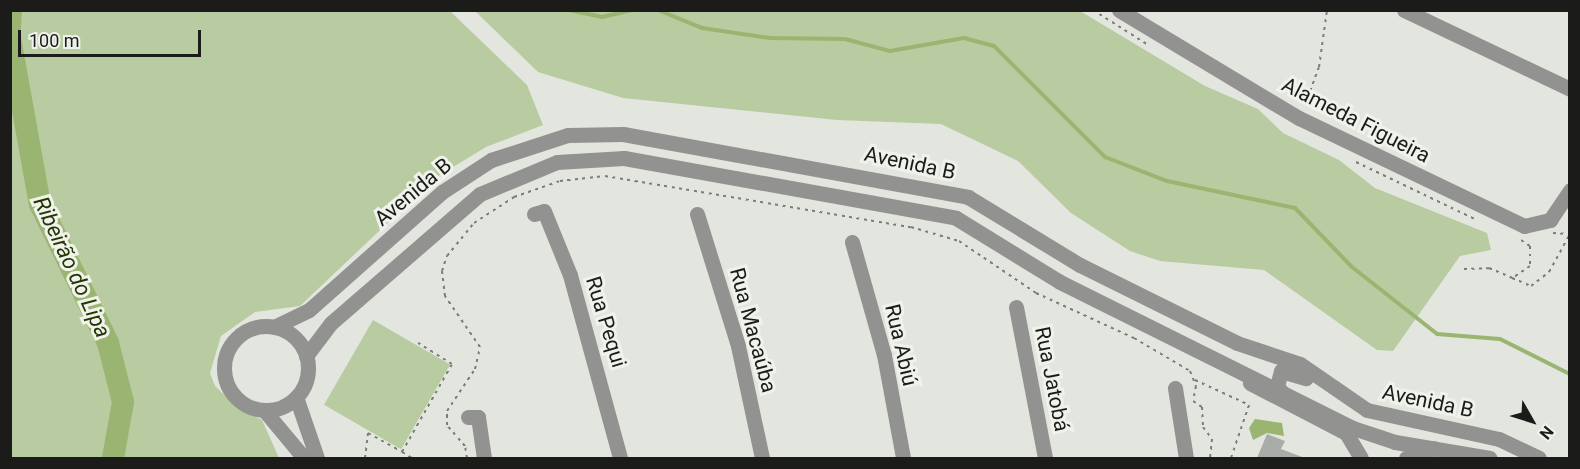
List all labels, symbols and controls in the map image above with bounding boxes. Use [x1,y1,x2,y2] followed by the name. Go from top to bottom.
[21,18,204,56] scale bar
[29,30,80,51] text: 100 m
[1278,72,1434,168] street label: Alameda Figueira
[862,141,958,185] street label: Avenida B
[369,153,457,231] street label: Avenida B
[28,192,116,342] water label: Ribeirão do Lipa
[724,265,782,395] street label: Rua Macaúba
[580,273,632,371] street label: Rua Pequi
[879,302,923,388] street label: Rua Abiú
[1030,325,1074,433] street label: Rua Jatobá
[1380,379,1476,423] street label: Avenida B
[1502,391,1562,451] north arrow
[1535,422,1557,443] text: N

